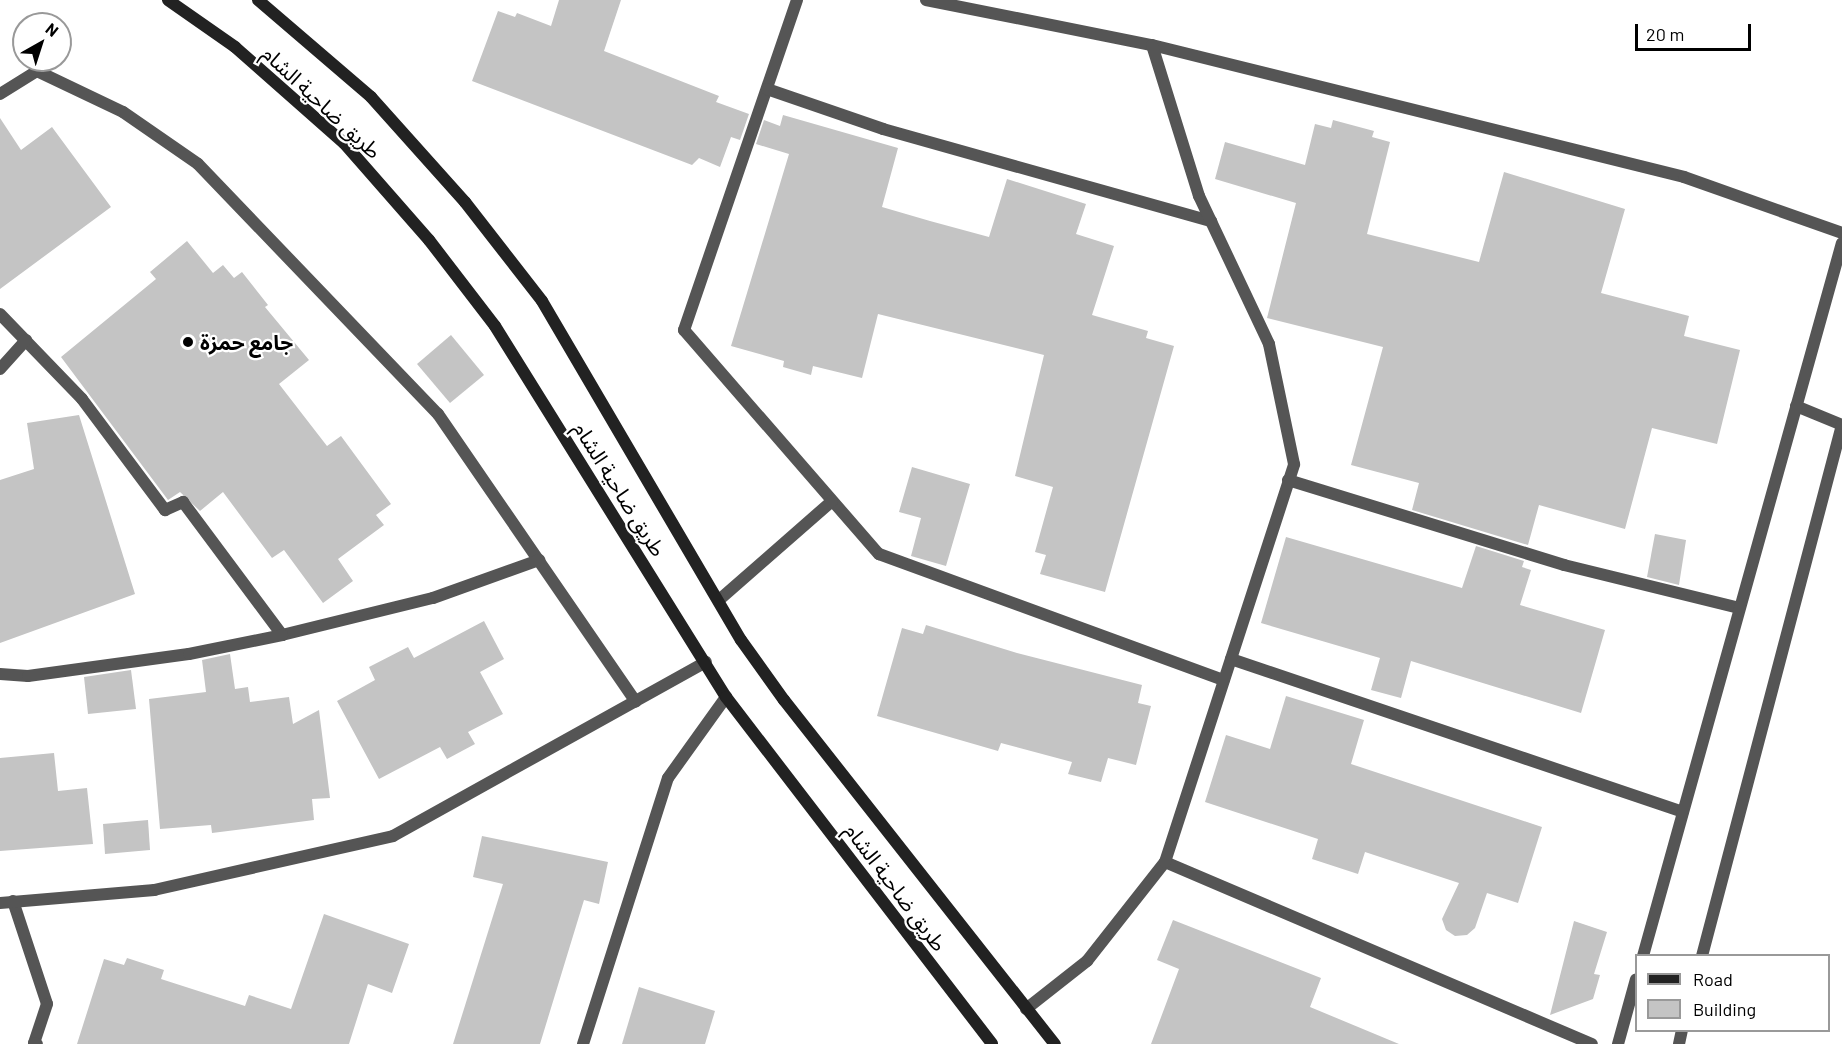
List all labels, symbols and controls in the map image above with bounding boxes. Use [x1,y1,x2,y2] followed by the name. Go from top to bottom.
[12,12,72,72] north arrow
[1638,12,1754,50] scale bar
[42,18,62,40] text: N
[1646,23,1684,45] text: 20 m
[257,40,387,164] street label: طريق ضاحية الشام
[200,329,293,355] place label: جامع حمزة
[181,335,195,349] marker: جامع حمزة
[569,417,671,561] street label: طريق ضاحية الشام
[840,818,952,956] street label: طريق ضاحية الشام
[1635,954,1830,1032] legend
[1693,968,1733,990] text: Road
[1693,998,1756,1020] text: Building

